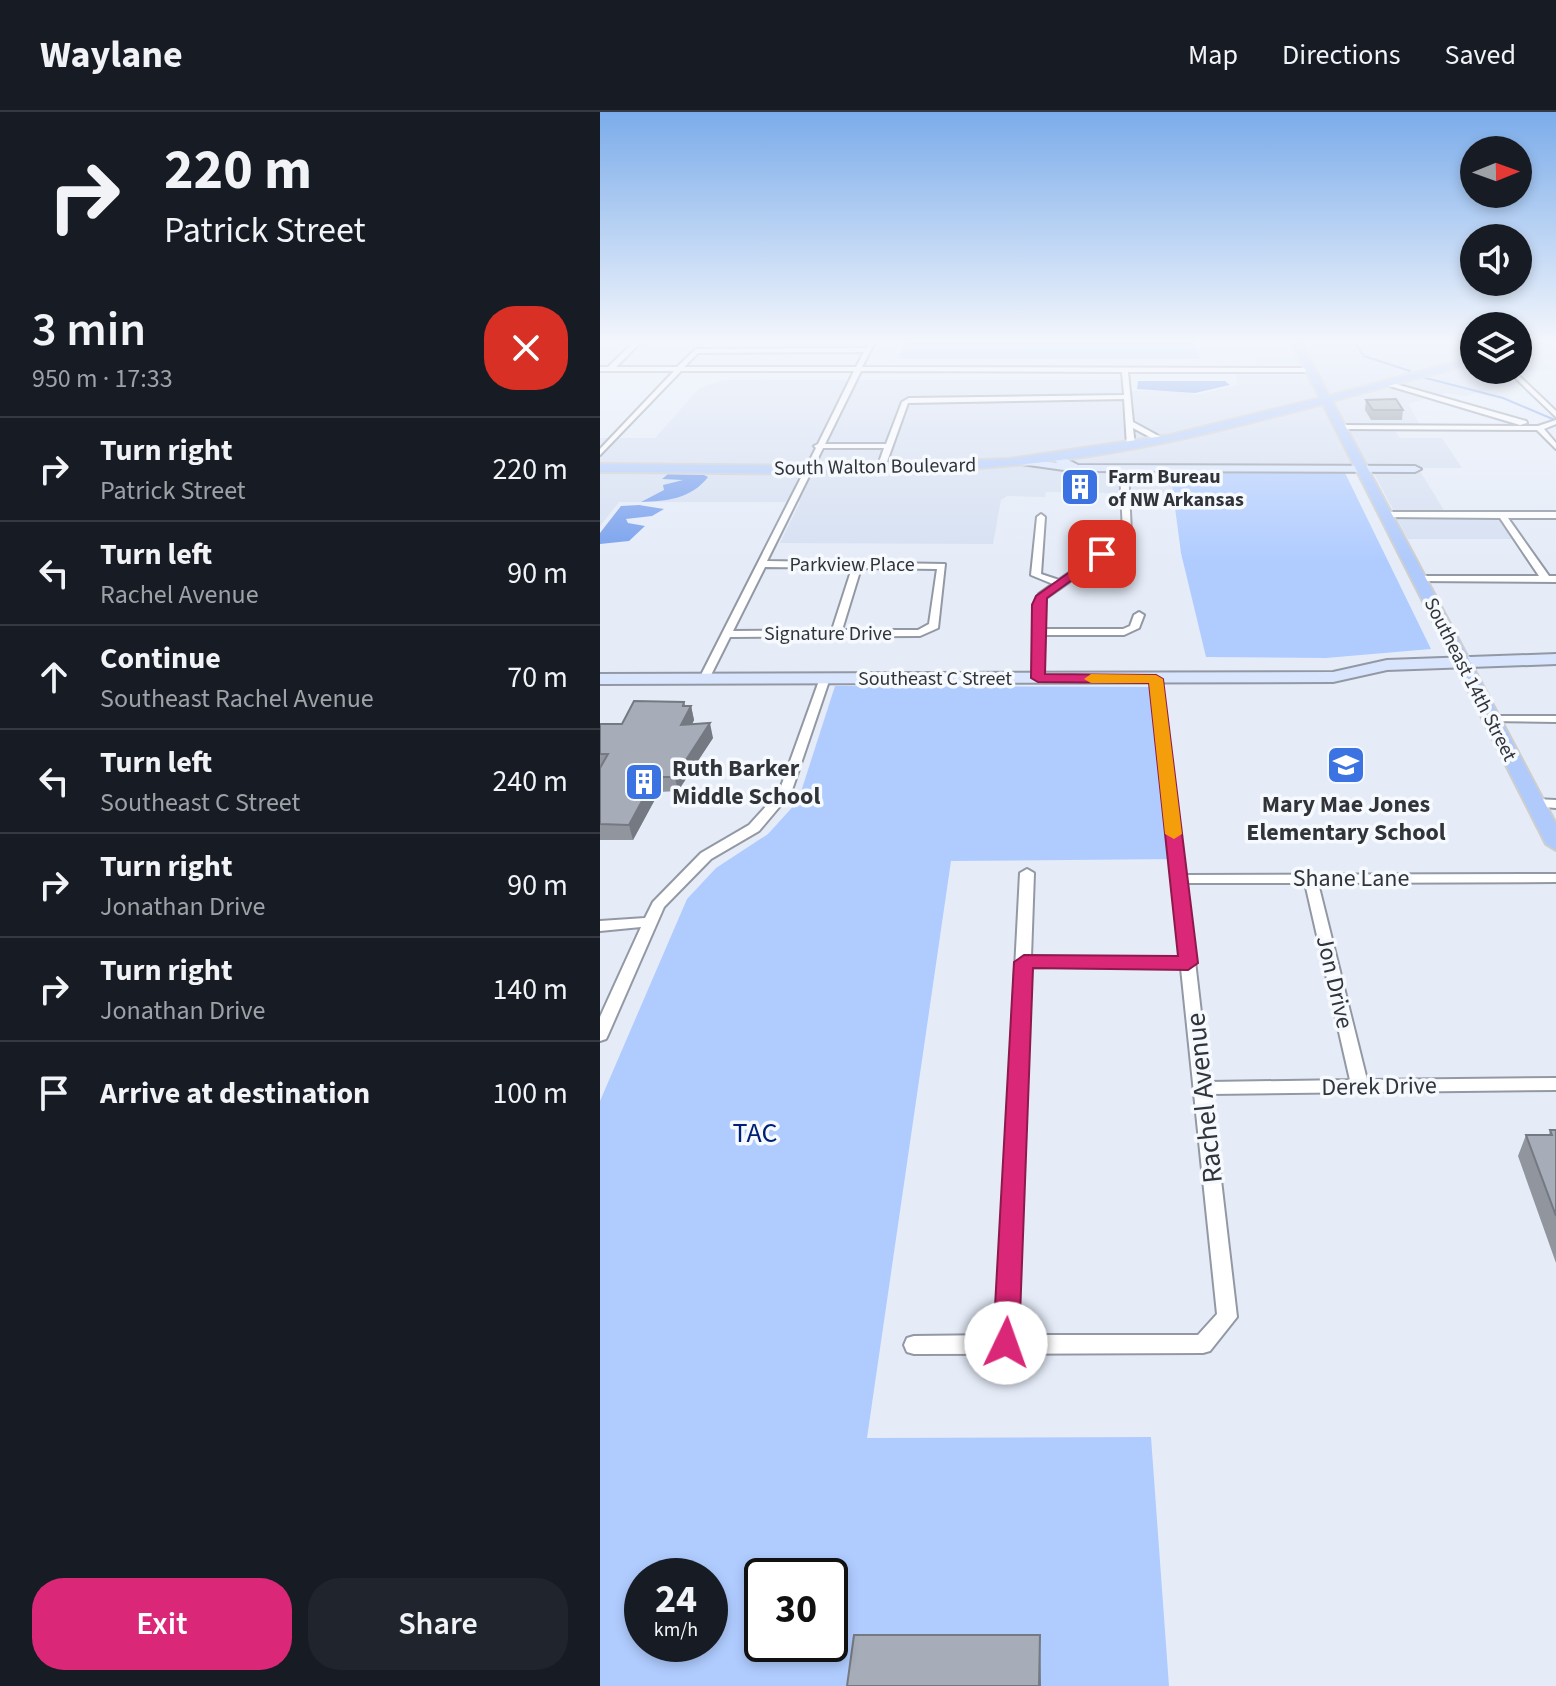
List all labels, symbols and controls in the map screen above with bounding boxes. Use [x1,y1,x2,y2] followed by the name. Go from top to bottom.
[40,28,183,82] text: Waylane
[1188,35,1238,75] text: Map
[1282,35,1401,75] text: Directions
[1445,35,1516,75] text: Saved
[164,131,312,210] text: 220 m
[1460,136,1532,208] north arrow
[1460,136,1532,384] map controls
[32,144,136,248] icon: right
[164,205,366,256] text: Patrick Street
[1460,224,1532,296] button: sound
[32,296,146,364] text: 3 min
[484,306,568,390] button: close
[1460,312,1532,384] button: layers
[32,360,173,397] text: 950 m · 17:33
[100,429,232,472] text: Turn right
[32,447,76,491] icon: right
[492,448,568,491] text: 220 m
[774,451,976,483] street label: South Walton Boulevard
[1108,463,1244,514] place label: Farm Bureau of NW Arkansas
[1059,466,1101,508] building icon: Farm Bureau of NW Arkansas
[100,472,246,509] text: Patrick Street
[1068,520,1136,588] pin
[1080,532,1124,576] icon: arrive
[100,533,212,576] text: Turn left
[32,551,76,595] icon: left
[789,551,915,579] street label: Parkview Place
[507,552,568,595] text: 90 m
[100,576,259,613] text: Rachel Avenue
[1417,593,1524,766] street label: Southeast 14th Street
[764,620,892,648] street label: Signature Drive
[100,637,221,680] text: Continue
[32,655,76,699] icon: ahead
[507,656,568,699] text: 70 m
[858,665,1012,693] street label: Southeast C Street
[100,680,374,717] text: Southeast Rachel Avenue
[100,741,212,784] text: Turn left
[1325,744,1367,786] school or university icon: Mary Mae Jones Elementary School
[672,751,820,814] place label: Ruth Barker Middle School
[32,759,76,803] icon: left
[492,760,568,803] text: 240 m
[623,761,665,803] building icon: Ruth Barker Middle School
[100,784,300,821] text: Southeast C Street
[1246,787,1446,850] place label: Mary Mae Jones Elementary School
[100,845,232,888] text: Turn right
[1293,861,1409,896] street label: Shane Lane
[32,863,76,907] icon: right
[507,864,568,907] text: 90 m
[100,888,265,925] text: Jonathan Drive
[1307,932,1362,1032] street label: Jon Drive
[100,949,232,992] text: Turn right
[32,967,76,1011] icon: right
[492,968,568,1011] text: 140 m
[100,992,265,1029] text: Jonathan Drive
[1175,1011,1233,1185] street label: Rachel Avenue
[1321,1068,1437,1105] street label: Derek Drive
[32,1071,76,1115] icon: arrive
[100,1072,370,1115] text: Arrive at destination
[492,1072,568,1115] text: 100 m
[733,1113,777,1153] park label: TAC
[964,1301,1048,1385] position arrow
[744,1558,848,1662] speed limit sign: 30
[655,1571,697,1628] text: 24
[32,1578,292,1670] button: Exit
[308,1578,568,1670] button: Share
[654,1616,698,1644] text: km/h

